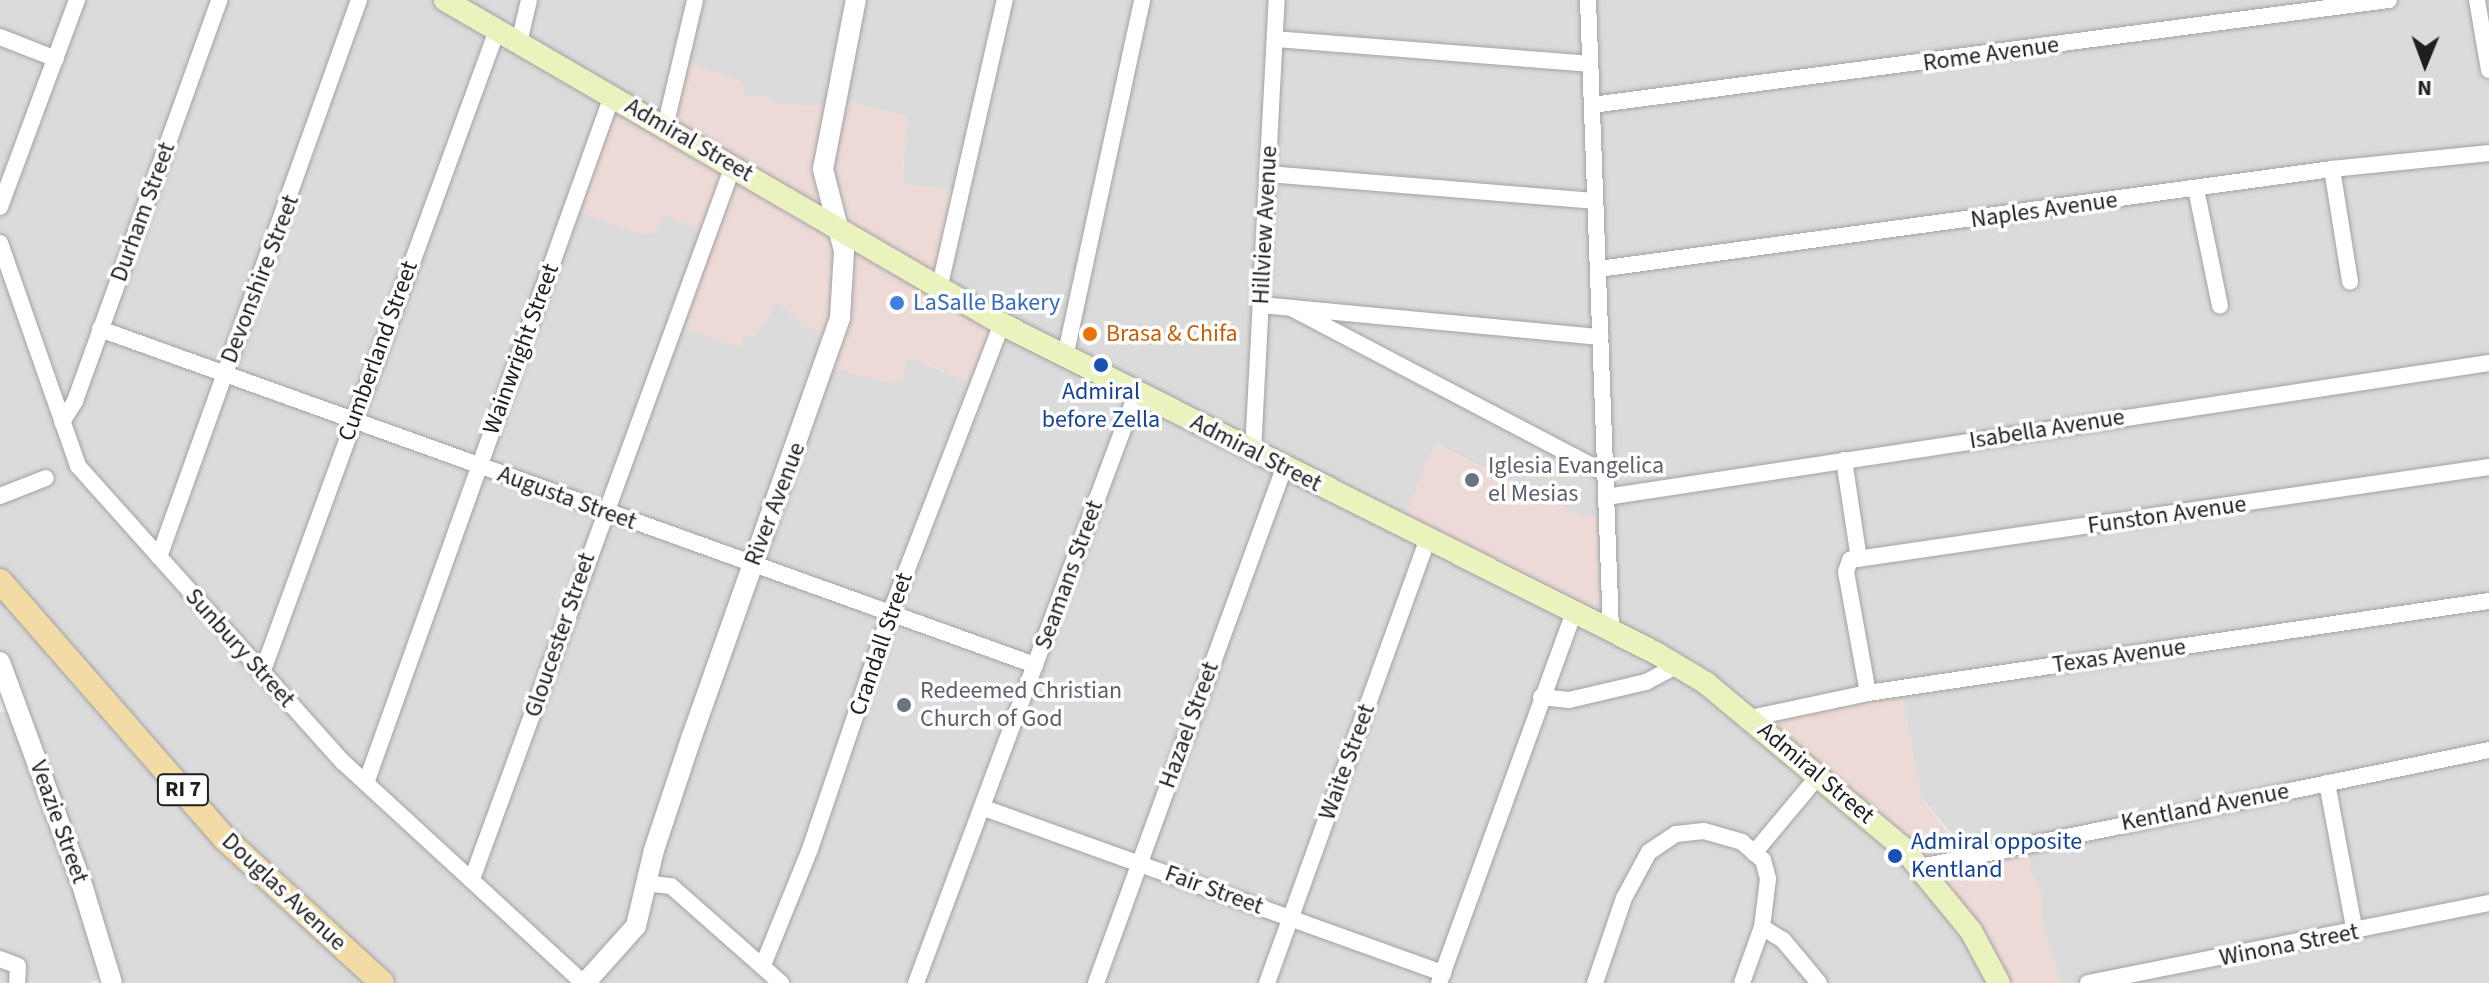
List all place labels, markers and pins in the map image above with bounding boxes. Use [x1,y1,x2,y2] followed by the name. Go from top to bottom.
[913,289,1060,317] place label: LaSalle Bakery
[888,294,906,312] marker: LaSalle Bakery
[1106,320,1238,348] place label: Brasa & Chifa
[1081,325,1099,343] marker: Brasa & Chifa
[1092,356,1110,374] marker: Admiral before Zella
[1042,378,1160,434] place label: Admiral before Zella
[1488,452,1664,508] place label: Iglesia Evangelica el Mesias
[1463,471,1481,489] marker: Iglesia Evangelica el Mesias
[920,677,1122,733] place label: Redeemed Christian Church of God
[895,696,913,714] marker: Redeemed Christian Church of God
[1911,828,2082,884] place label: Admiral opposite Kentland
[1886,847,1904,865] marker: Admiral opposite Kentland

